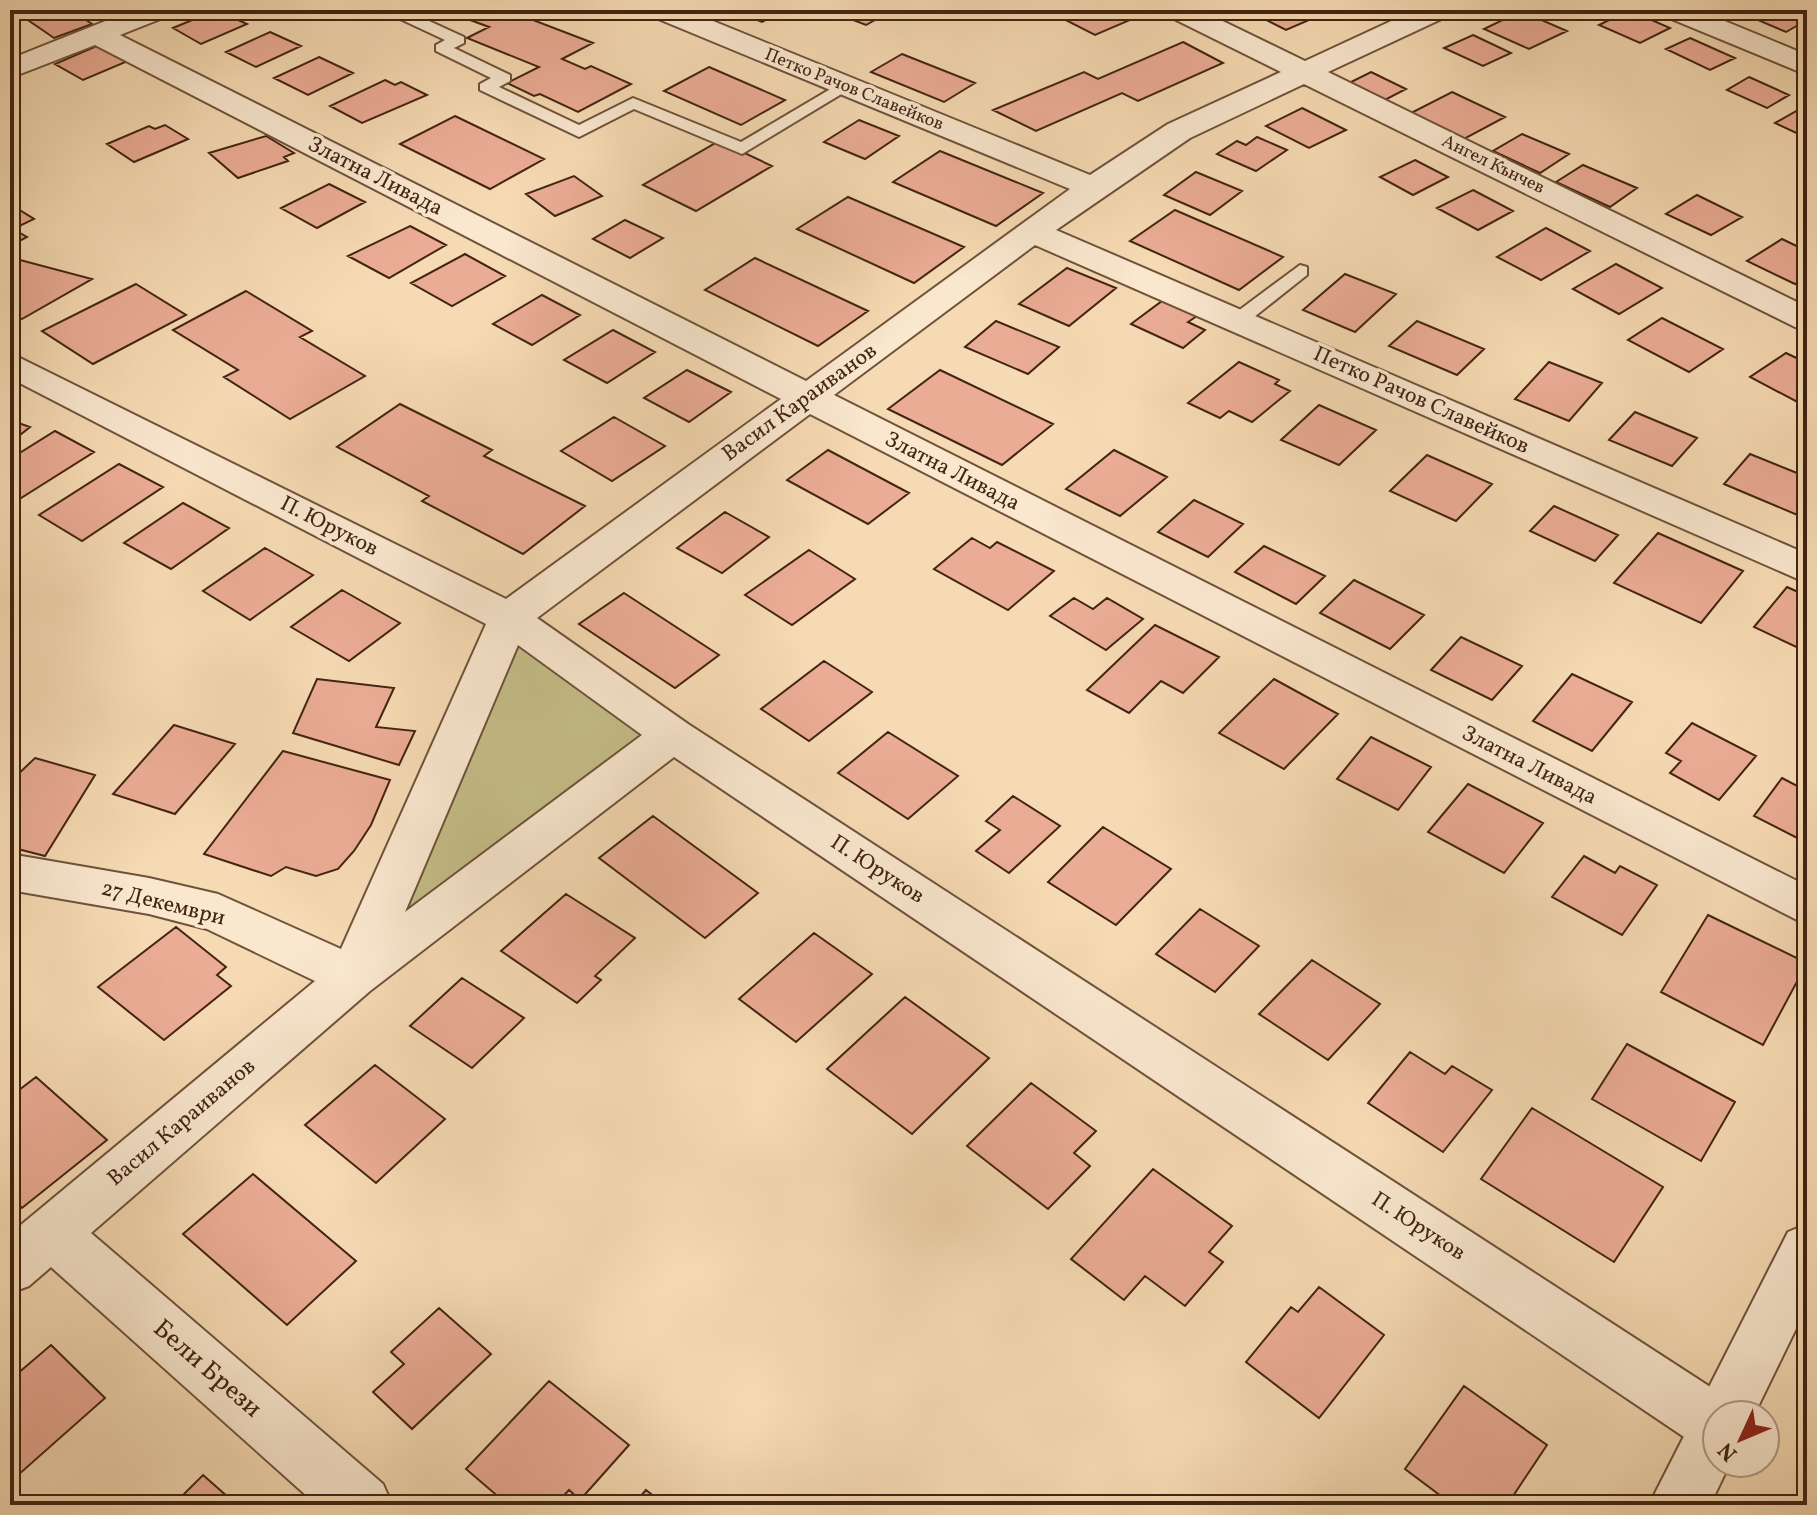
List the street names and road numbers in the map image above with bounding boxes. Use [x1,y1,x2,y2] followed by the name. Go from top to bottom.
[761,43,947,137] street label: Петко Рачов Славейков
[1437,129,1549,201] street label: Ангел Кънчев
[302,130,448,224] street label: Златна Ливада
[716,336,884,470] street label: Васил Караиванов
[1308,339,1534,463] street label: Петко Рачов Славейков
[879,425,1025,519] street label: Златна Ливада
[274,489,384,565] street label: П. Юруков
[1456,719,1602,813] street label: Златна Ливада
[824,828,930,912] street label: П. Юруков
[98,874,228,934] street label: 27 Декември
[101,1052,263,1194] street label: Васил Караиванов
[1365,1185,1471,1269] street label: П. Юруков
[145,1311,269,1427] street label: Бели Брези

